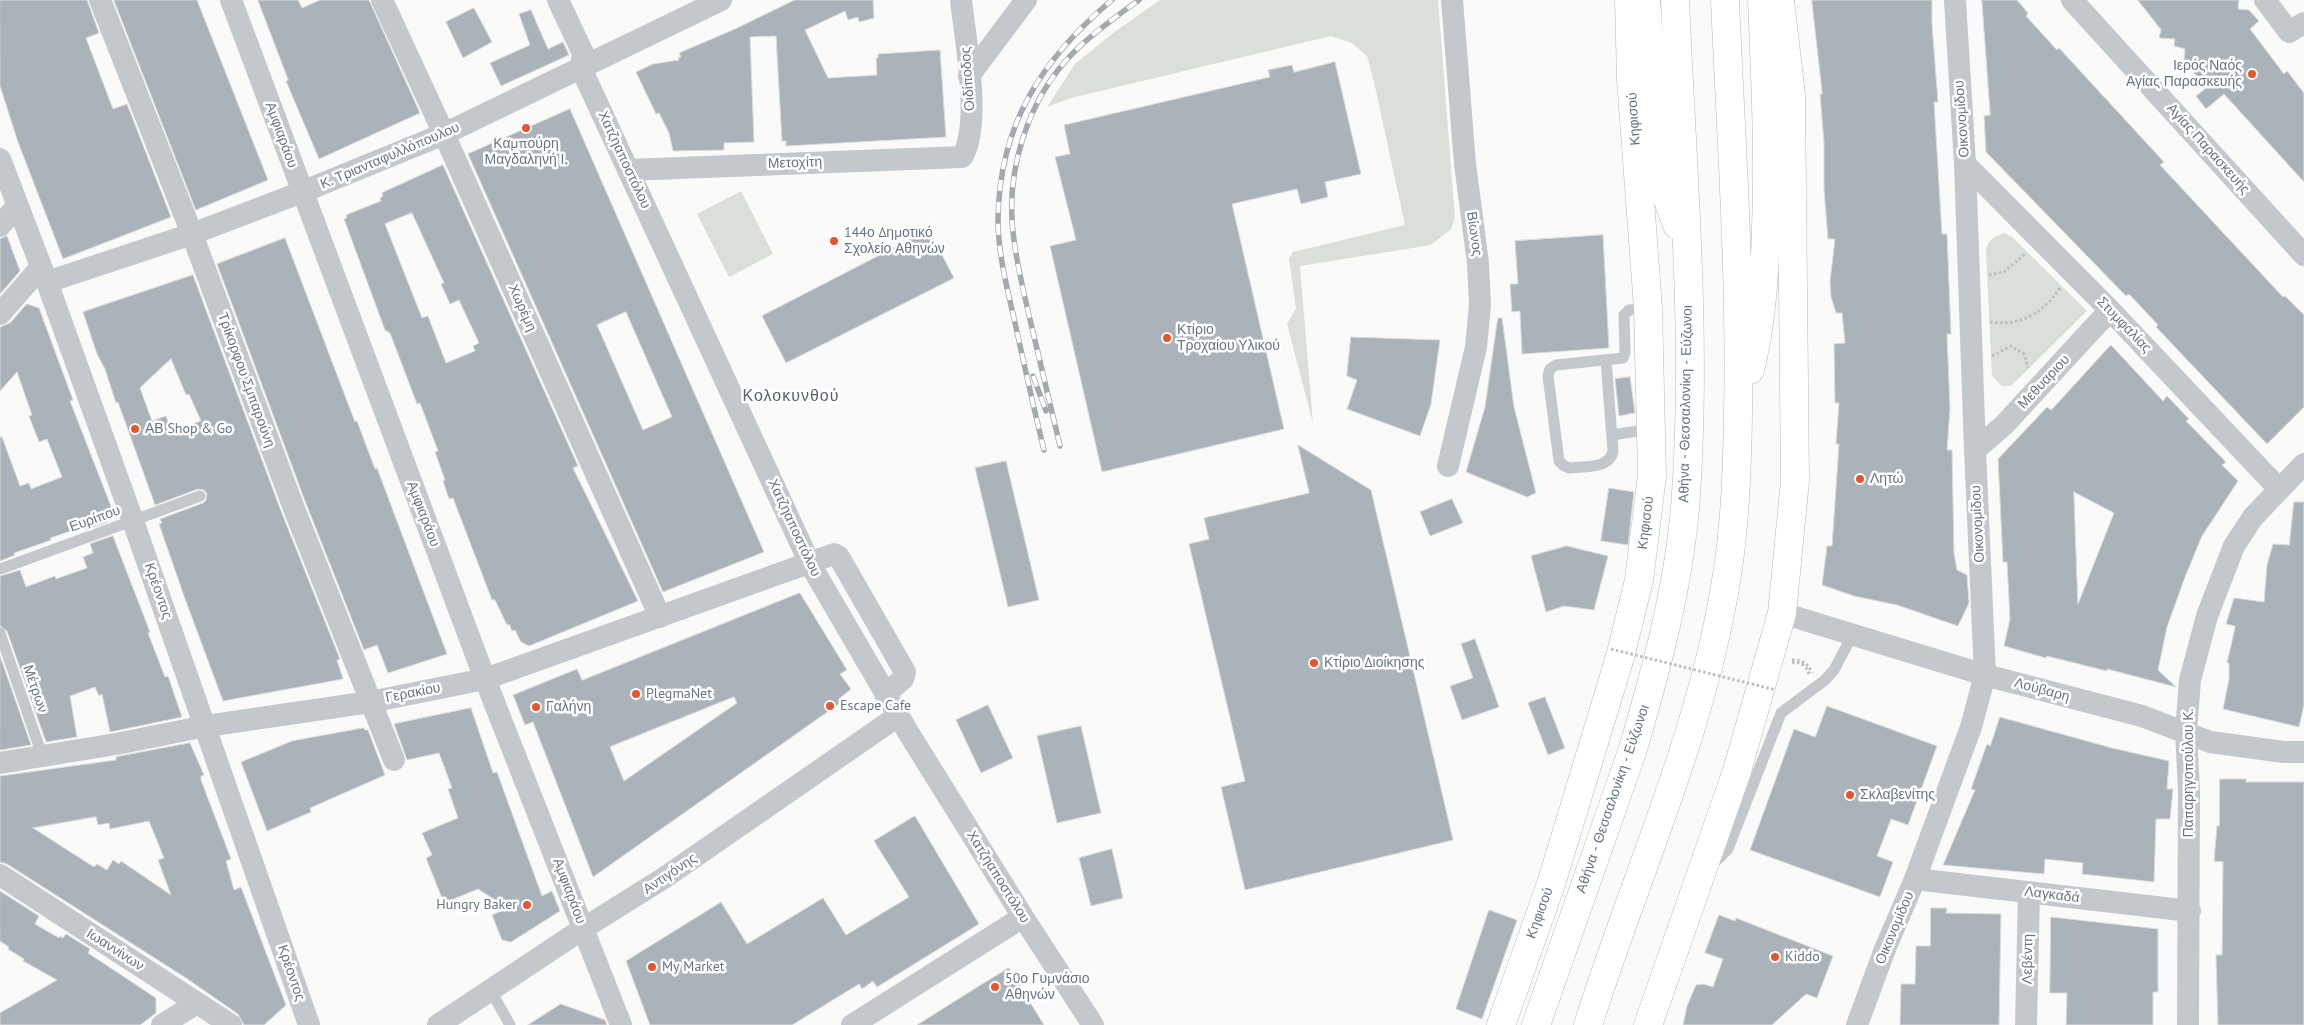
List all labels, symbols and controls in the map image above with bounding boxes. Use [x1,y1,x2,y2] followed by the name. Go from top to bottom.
[957,46,979,112] street label: Οιδίποδος
[2126,58,2242,90] place label: Ιερός Ναός Αγίας Παρασκευής
[2246,68,2258,80] marker: Ιερός Ναός Αγίας Παρασκευής
[1951,80,1973,158] street label: Οικονομίδου
[1624,92,1644,146] street label: Κηφισού
[261,100,301,170] street label: Αμφιαράου
[2163,100,2253,198] street label: Αγίας Παρασκευής
[594,109,654,211] street label: Χατζηαποστόλου
[318,119,462,193] street label: Κ. Τριανταφυλλόπουλου
[520,122,532,134] marker: Καμπούρη Μαγδαληνή Ι.
[485,136,567,168] place label: Καμπούρη Μαγδαληνή Ι.
[768,154,822,172] street label: Μετοχίτη
[1463,211,1485,257] street label: Βίωνος
[844,225,945,258] place label: 144ο Δημοτικό Σχολείο Αθηνών
[828,235,840,247] marker: 144ο Δημοτικό Σχολείο Αθηνών
[504,282,540,334] street label: Χωρέμη
[2093,294,2155,356] street label: Στυμφαλίας
[1676,305,1696,503] street label: Αθήνα - Θεσσαλονίκη - Εύζωνοι
[214,310,278,450] street label: Τρίκορφου Σμπαρούνη
[1177,322,1280,354] place label: Κτίριο Τροχαίου Υλικού
[1161,332,1173,344] marker: Κτίριο Τροχαίου Υλικού
[2015,351,2073,413] street label: Μεθυαριου
[741,386,841,406] district label: Κολοκυνθού
[145,421,233,437] place label: ΑΒ Shop & Go
[129,423,141,435] marker: ΑΒ Shop & Go
[1870,471,1903,487] place label: Λητώ
[1854,473,1866,485] marker: Λητώ
[764,477,824,579] street label: Χατζηαποστόλου
[403,479,443,549] street label: Αμφιαράου
[1968,485,1988,563] street label: Οικονομίδου
[1634,495,1658,551] street label: Κηφισού
[67,502,123,536] street label: Ευρίπου
[141,561,175,621] street label: Κρέοντος
[1324,655,1424,671] place label: Κτίριο Διοίκησης
[1308,657,1320,669] marker: Κτίριο Διοίκησης
[19,663,51,715] street label: Μέτρων
[2012,675,2072,705] street label: Λούβαρη
[384,679,442,707] street label: Γερακίου
[646,686,712,702] place label: PlegmaNet
[630,688,642,700] marker: PlegmaNet
[840,698,911,714] place label: Escape Cafe
[546,699,591,715] place label: Γαλήνη
[824,700,836,712] marker: Escape Cafe
[530,701,542,713] marker: Γαλήνη
[1573,703,1653,895] street label: Αθήνα - Θεσσαλονίκη - Εύζωνοι
[2181,708,2197,838] street label: Παπαρηγοπούλου Κ.
[1860,787,1935,803] place label: Σκλαβενίτης
[1844,789,1856,801] marker: Σκλαβενίτης
[963,828,1033,926] street label: Χατζηαποστόλου
[640,850,700,898] street label: Αντιγόνης
[549,856,589,926] street label: Αμφιαράου
[2024,883,2080,907] street label: Λαγκαδά
[1523,885,1557,941] street label: Κηφισού
[1872,889,1918,967] street label: Οικονομίδου
[436,897,517,913] place label: Hungry Baker
[521,899,533,911] marker: Hungry Baker
[83,925,147,975] street label: Ιωαννίνων
[2019,934,2037,984] street label: Λεβέντη
[274,943,308,1003] street label: Κρέοντος
[1785,949,1820,965] place label: Kiddo
[1769,951,1781,963] marker: Kiddo
[662,959,725,975] place label: My Market
[646,961,658,973] marker: My Market
[1005,971,1090,1004] place label: 50ο Γυμνάσιο Αθηνών
[989,981,1001,993] marker: 50ο Γυμνάσιο Αθηνών

